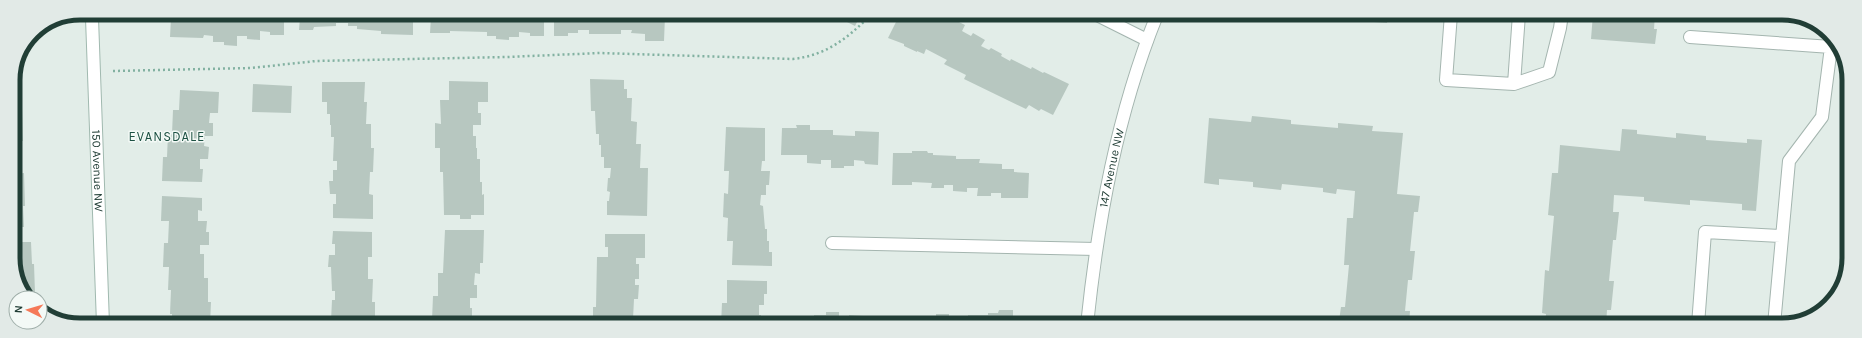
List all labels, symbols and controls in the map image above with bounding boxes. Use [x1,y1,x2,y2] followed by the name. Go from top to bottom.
[1096,127,1127,209] street label: 147 Avenue NW
[129,129,205,144] district label: EVANSDALE
[89,130,106,212] street label: 150 Avenue NW
[8,290,48,330] north arrow
[12,305,25,314] text: N

